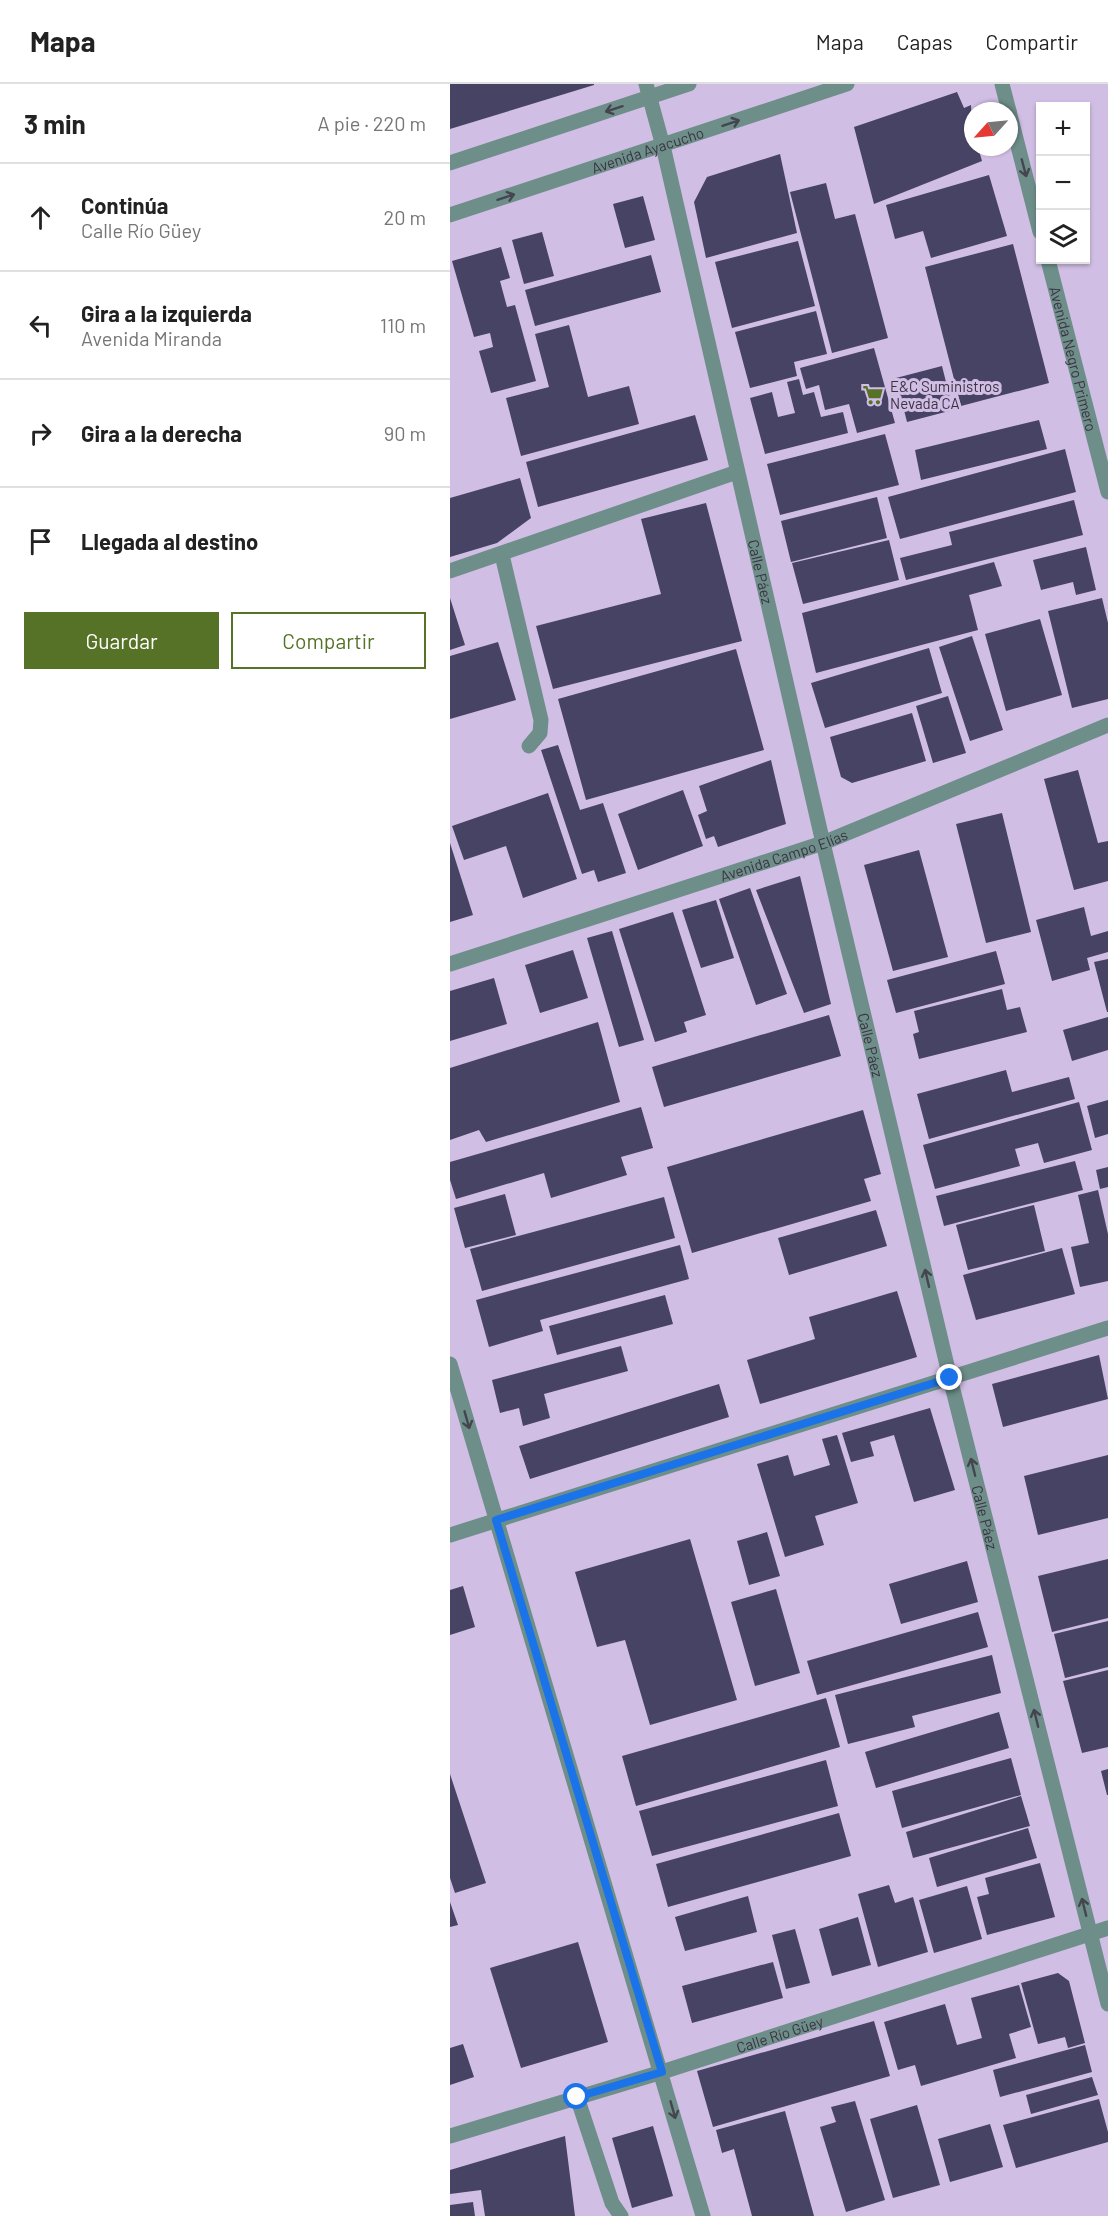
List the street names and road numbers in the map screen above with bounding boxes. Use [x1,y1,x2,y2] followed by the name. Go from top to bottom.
[589,123,706,177] street label: Avenida Ayacucho
[1046,284,1101,433] street label: Avenida Negro Primero
[745,538,777,606] street label: Calle Páez
[718,825,850,885] street label: Avenida Campo Elías
[855,1011,887,1079] street label: Calle Páez
[968,1483,1002,1552] street label: Calle Páez
[734,2012,825,2056] street label: Calle Río Güey

